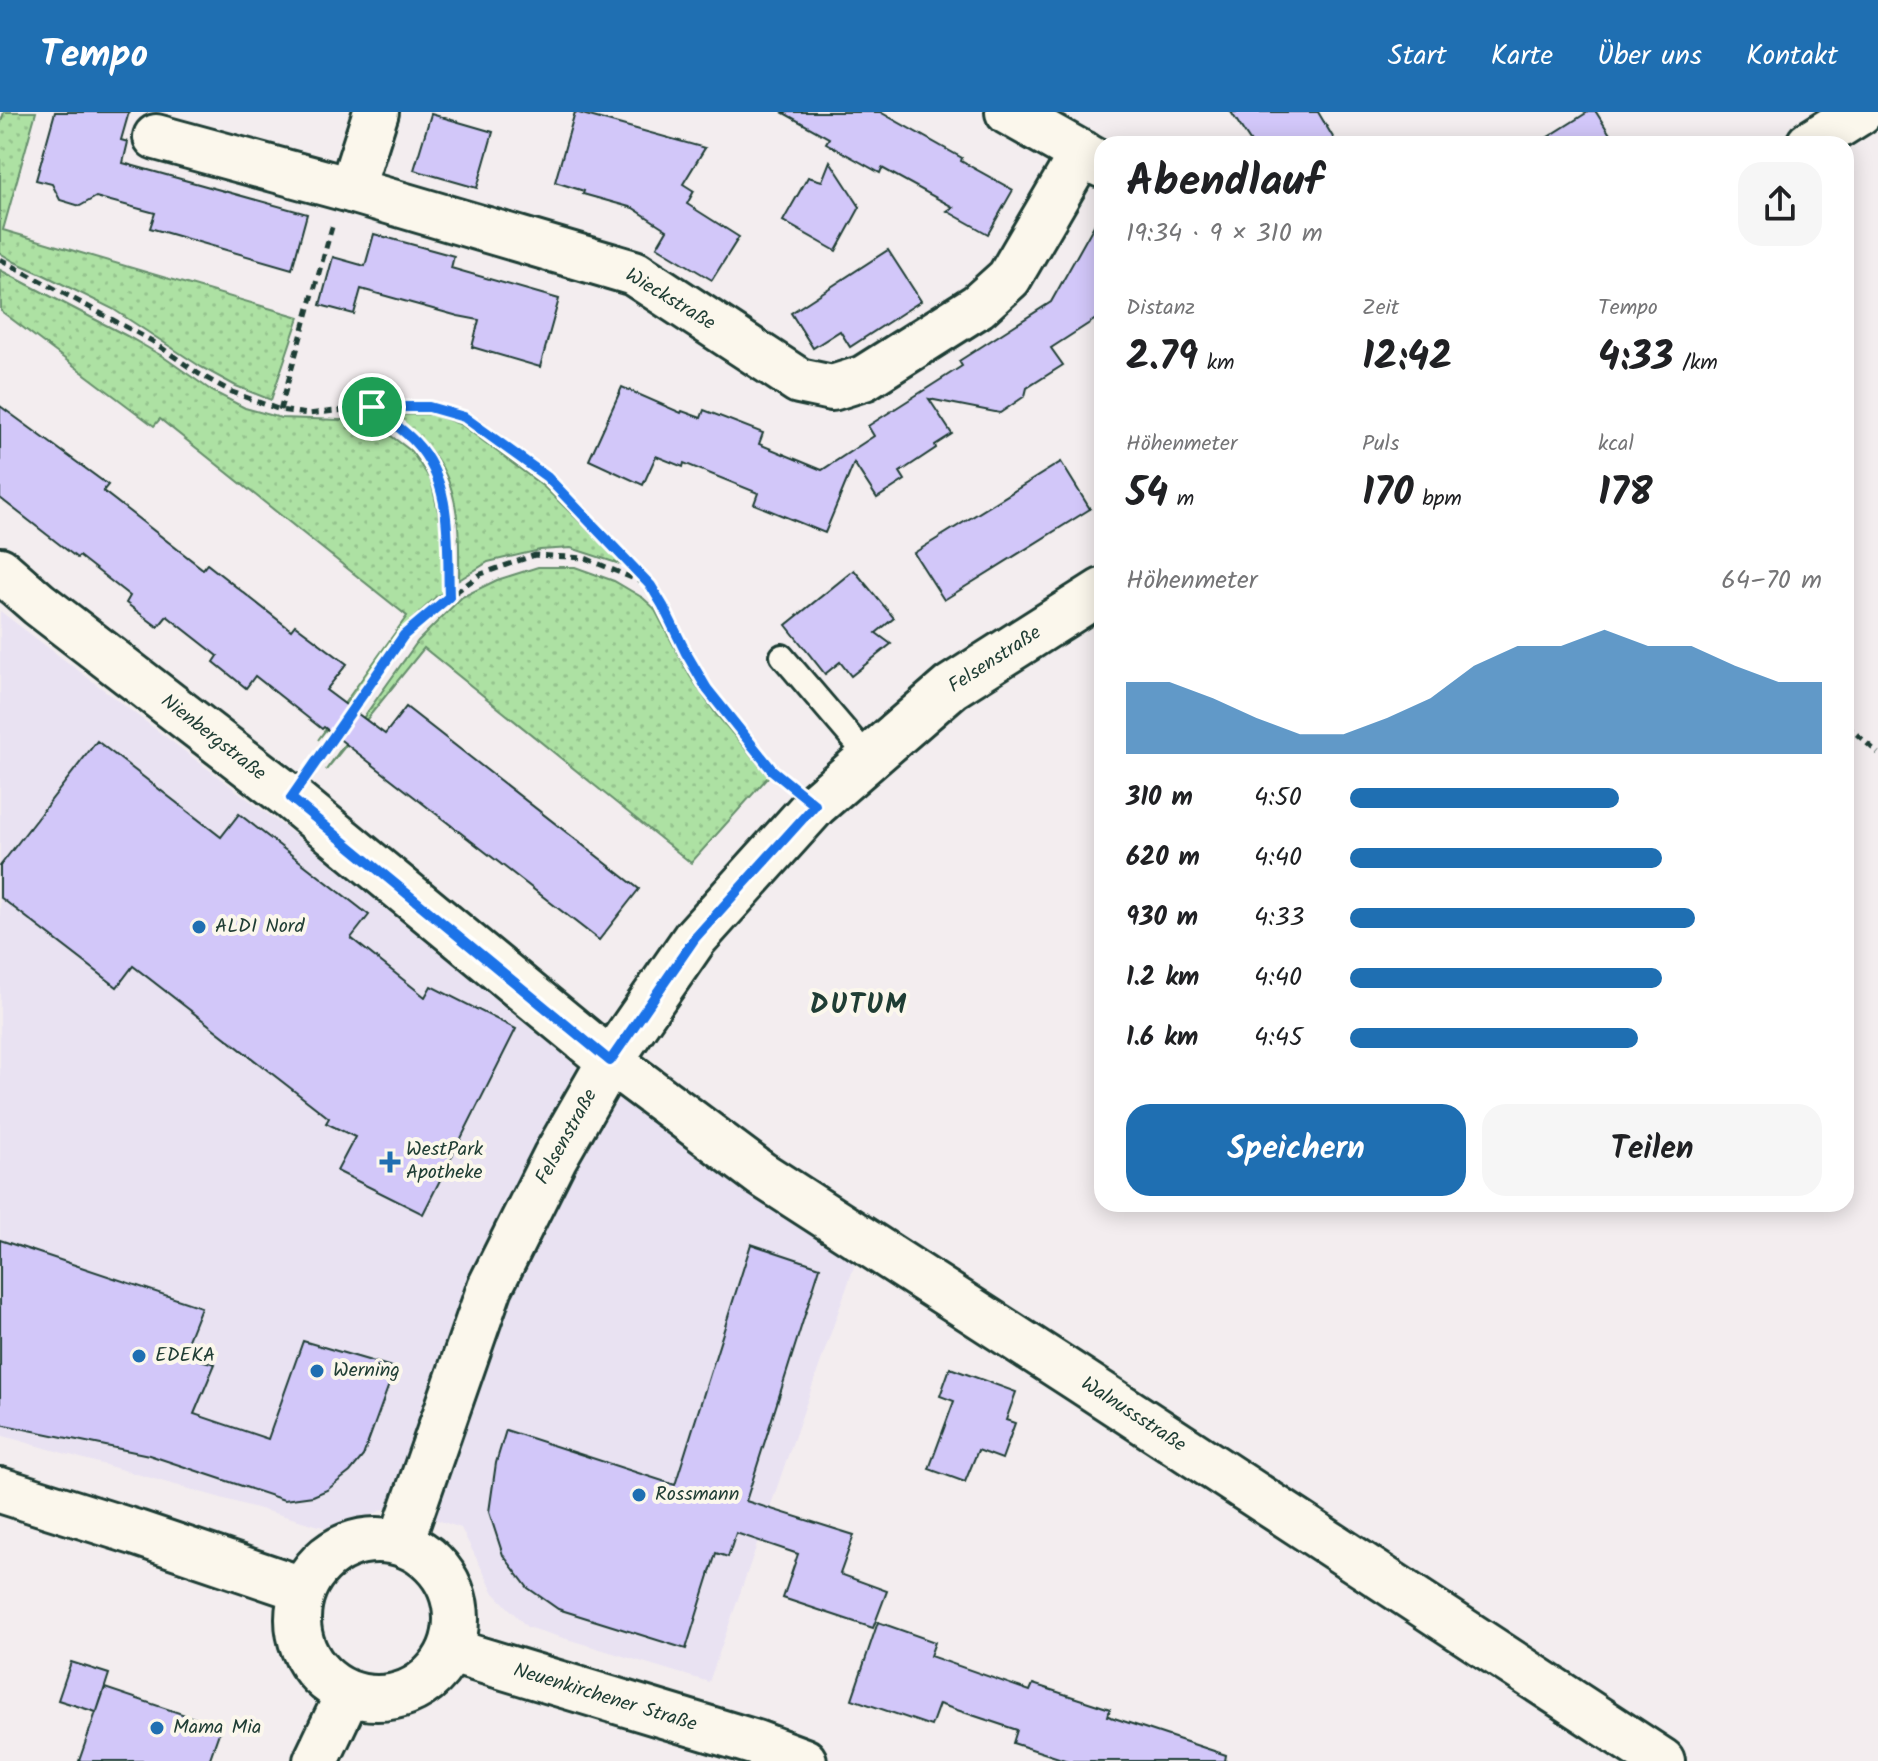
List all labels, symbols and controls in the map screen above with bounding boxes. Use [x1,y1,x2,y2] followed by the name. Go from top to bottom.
[40,26,148,86] text: Tempo
[1388,34,1447,79] text: Start
[1491,34,1553,79] text: Karte
[1597,34,1702,79] text: Über uns
[1746,34,1838,79] text: Kontakt
[1126,148,1323,218] text: Abendlauf
[1738,162,1822,246] button: share
[1126,213,1323,255] text: 19:34 · 9 × 310 m
[619,260,721,340] street label: Wieckstraße
[1126,291,1195,326] text: Distanz
[1362,291,1399,326] text: Zeit
[1598,291,1658,326] text: Tempo
[1126,326,1198,390] text: 2.79
[1362,326,1452,390] text: 12:42
[1598,326,1673,390] text: 4:33
[1198,346,1235,381] text: km
[1673,346,1718,381] text: /km
[338,373,406,441] pin
[350,385,394,429] icon: arrive
[1126,427,1237,462] text: Höhenmeter
[1362,427,1399,462] text: Puls
[1598,427,1634,462] text: kcal
[1126,462,1168,526] text: 54
[1362,462,1413,526] text: 170
[1598,462,1653,526] text: 178
[1168,482,1194,517] text: m
[1413,482,1462,517] text: bpm
[1126,560,1257,602] text: Höhenmeter
[1721,560,1822,602] text: 64–70 m
[942,618,1048,702] street label: Felsenstraße
[153,686,273,790] street label: Nienbergstraße
[1126,777,1193,819] text: 310 m
[1254,777,1302,819] text: 4:50
[1126,837,1200,879] text: 620 m
[1254,837,1302,879] text: 4:40
[1126,897,1198,939] text: 930 m
[1254,897,1304,939] text: 4:33
[215,911,305,943] place label: ALDI Nord
[190,918,208,936] marker: ALDI Nord
[1126,957,1199,999] text: 1.2 km
[1254,957,1302,999] text: 4:40
[810,983,908,1028] district label: DUTUM
[1126,1017,1198,1059] text: 1.6 km
[1254,1017,1303,1059] text: 4:45
[527,1083,607,1191] street label: Felsenstraße
[1126,1104,1466,1196] button: Speichern
[1482,1104,1822,1196] button: Teilen
[406,1134,484,1189] place label: WestPark Apotheke
[381,1153,399,1171] marker: WestPark Apotheke
[155,1340,215,1372] place label: EDEKA
[130,1347,148,1365] marker: EDEKA
[333,1355,400,1387] place label: Werning
[308,1362,326,1380] marker: Werning
[1074,1369,1192,1461] street label: Walnussstraße
[655,1479,739,1511] place label: Rossmann
[630,1486,648,1504] marker: Rossmann
[509,1655,701,1741] street label: Neuenkirchener Straße
[173,1712,261,1744] place label: Mama Mia
[148,1719,166,1737] marker: Mama Mia

